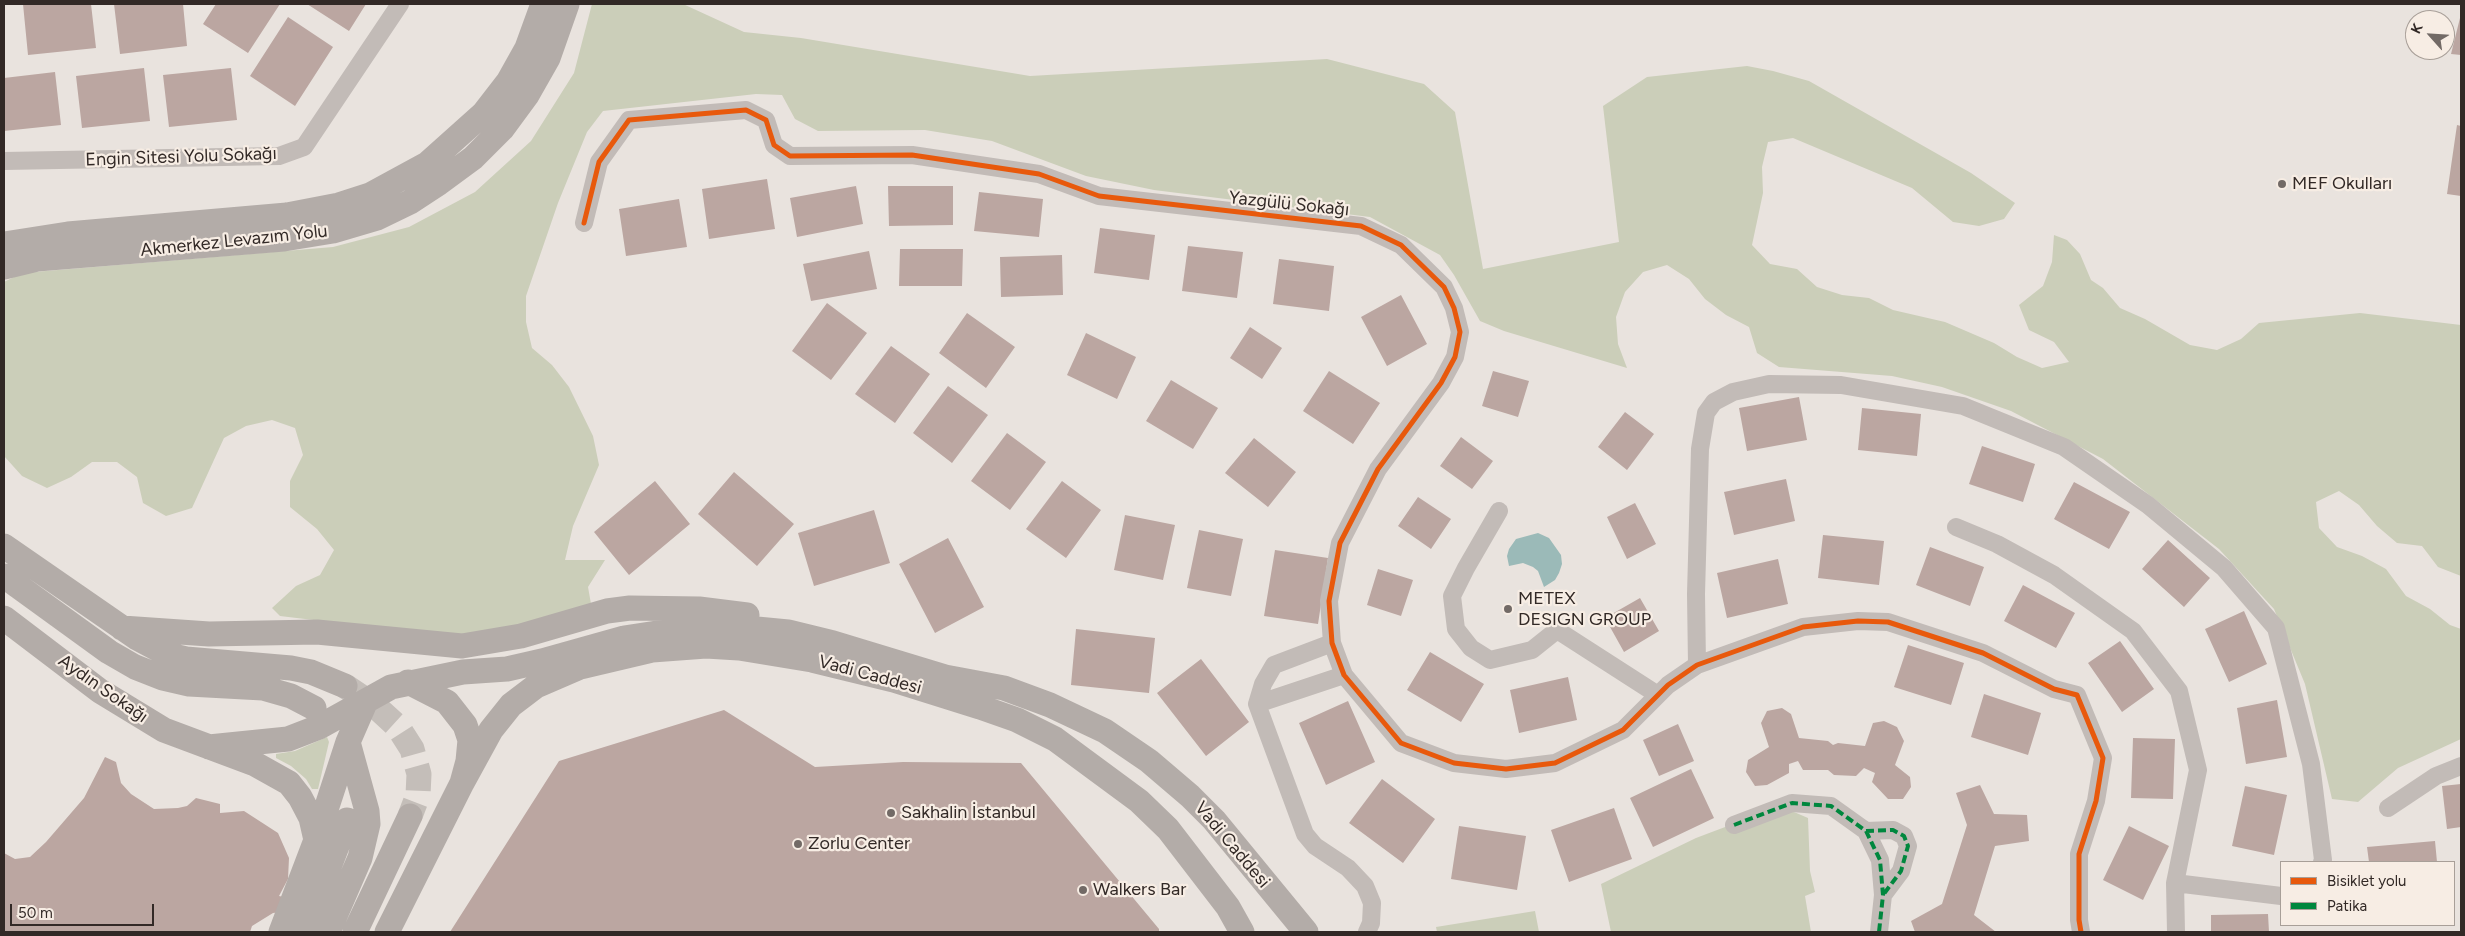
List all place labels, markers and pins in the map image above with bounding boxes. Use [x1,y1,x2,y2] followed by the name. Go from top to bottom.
[2292,173,2392,195] place label: MEF Okulları
[2276,178,2288,190] marker: MEF Okulları
[1518,588,1651,630] place label: METEX DESIGN GROUP
[1502,603,1514,615] marker: METEX DESIGN GROUP
[901,802,1036,824] place label: Sakhalin İstanbul
[885,807,897,819] marker: Sakhalin İstanbul
[808,833,910,855] place label: Zorlu Center
[792,838,804,850] marker: Zorlu Center
[1093,879,1186,901] place label: Walkers Bar
[1077,884,1089,896] marker: Walkers Bar

